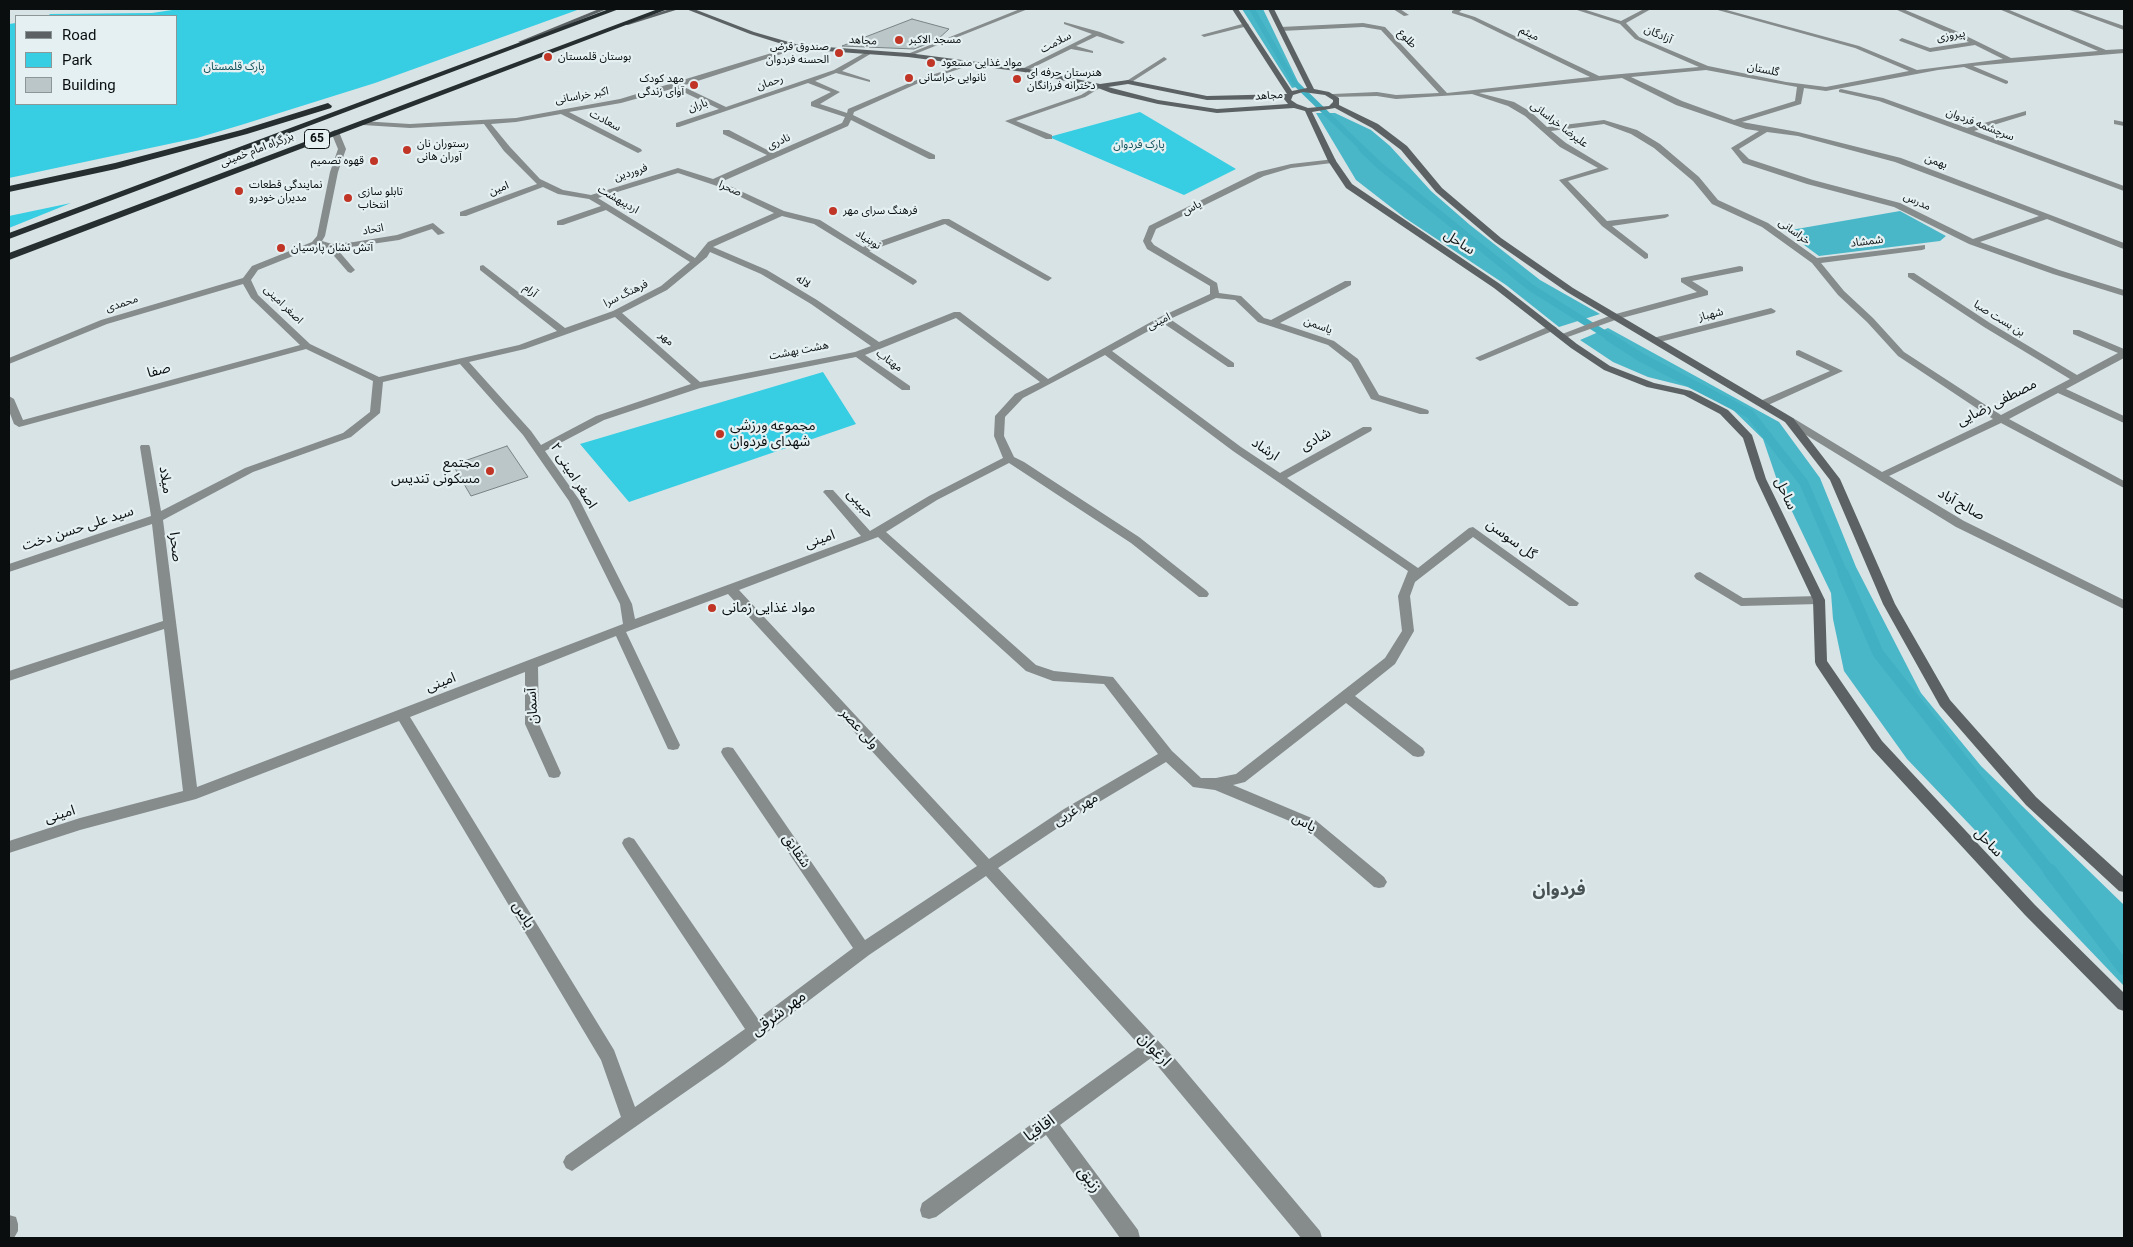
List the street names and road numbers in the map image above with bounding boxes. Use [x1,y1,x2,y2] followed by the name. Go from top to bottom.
[1642,23,1674,47] street label: آزادگان
[1517,24,1541,44] street label: میثم
[1395,27,1419,51] street label: طلوع
[1936,27,1966,45] street label: پیروزی
[1038,30,1074,56] street label: سلامت
[848,33,878,49] street label: مجاهد
[1746,60,1780,80] street label: گلستان
[755,73,785,93] street label: رحمان
[554,85,610,107] street label: اکبر خراسانی
[1254,88,1284,104] street label: مجاهد
[686,96,710,116] street label: باران
[1528,99,1590,151] street label: علیرضا خراسانی
[1944,106,2016,144] street label: سرچشمه فردوان
[587,107,623,135] street label: سعادت
[218,130,296,170] street label: بزرگراه امام خمینی
[304,130,330,148] road number: 65
[765,131,793,153] street label: نادری
[1923,152,1949,172] street label: بهمن
[613,161,649,185] street label: فروردین
[717,178,743,200] street label: صحرا
[487,179,511,199] street label: امین
[595,183,641,217] street label: اردیبهشت
[1901,190,1933,214] street label: مدرس
[1180,198,1204,218] street label: یاس
[1776,216,1812,248] street label: خراسانی
[361,222,385,238] street label: اتحاد
[853,227,883,253] street label: نوبنیاد
[1440,227,1478,259] street label: ساحل
[1850,233,1884,251] street label: شمشاد
[793,273,813,291] street label: لاله
[602,278,650,310] street label: فرهنگ سرا
[520,281,540,301] street label: آرام
[261,283,305,327] street label: اصغر امینی
[104,293,140,315] street label: محمدی
[1971,298,2027,340] street label: بن بست صبا
[1697,306,1725,324] street label: شهباز
[1145,311,1173,333] street label: امینی
[1302,315,1334,337] street label: یاسمن
[656,329,676,349] street label: مهر
[768,339,830,363] street label: هشت بهشت
[873,347,905,375] street label: مهتاب
[145,360,173,382] street label: صفا
[1954,376,2040,430] street label: مصطفی رضایی
[1298,425,1334,455] street label: شادی
[1248,435,1282,465] street label: ارشاد
[546,440,600,512] street label: ۲ اصغر امینی
[155,465,175,495] street label: میلاد
[1770,475,1800,513] street label: ساحل
[1935,485,1987,525] street label: صالح آباد
[843,486,877,522] street label: حبیبی
[20,503,136,555] street label: سید علی حسن دخت
[1483,516,1539,564] street label: گل سوسن
[803,527,837,553] street label: امینی
[165,531,185,563] street label: صحرا
[424,670,458,696] street label: امینی
[524,688,542,724] street label: آسمان
[836,705,882,753] street label: ولی عصر
[1050,790,1102,830] street label: مهر غربی
[43,802,77,828] street label: امینی
[1289,809,1319,837] street label: یاس
[1970,825,2006,861] street label: ساحل
[779,831,813,871] street label: شقایق
[507,898,539,932] street label: یاس
[748,987,810,1041] street label: مهر شرقی
[1133,1029,1175,1071] street label: ارغوان
[1021,1111,1059,1147] street label: اقاقیا
[1073,1163,1105,1197] street label: زنبق

